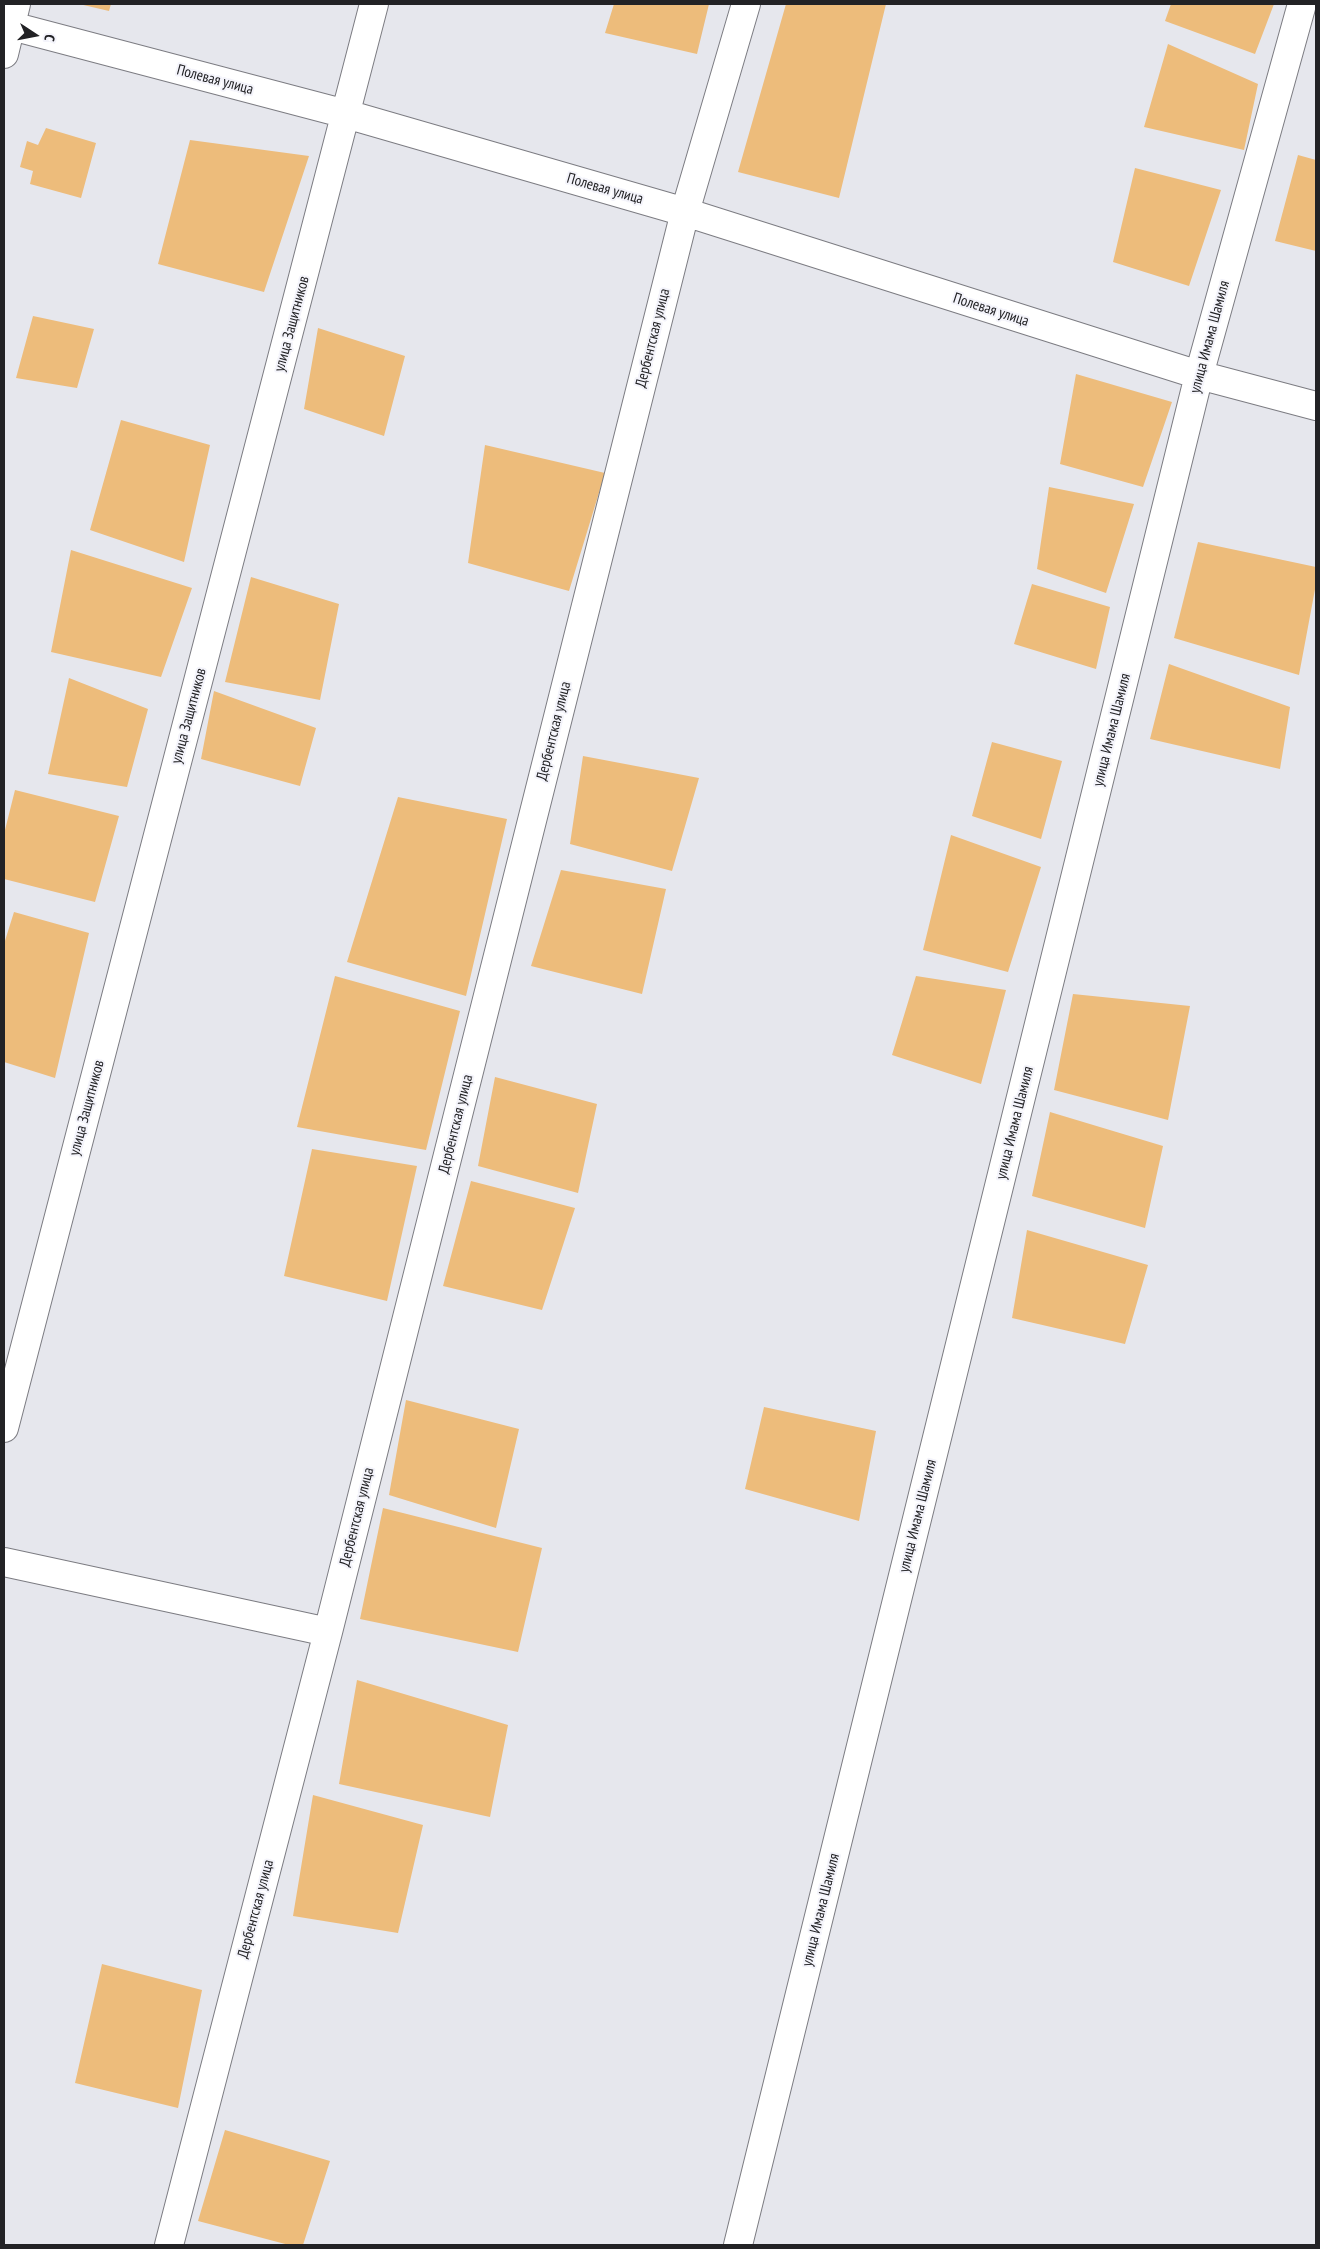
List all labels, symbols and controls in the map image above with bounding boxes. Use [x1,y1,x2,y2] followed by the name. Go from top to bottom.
[10,10,60,60] north arrow
[40,33,59,43] text: С
[175,61,255,99] street label: Полевая улица
[565,170,645,208] street label: Полевая улица
[271,274,313,374] street label: улица Защитников
[1186,279,1234,395] street label: улица Имама Шамиля
[632,287,674,389] street label: Дербентская улица
[951,289,1031,331] street label: Полевая улица
[168,666,210,766] street label: улица Защитников
[1089,672,1135,788] street label: улица Имама Шамиля
[533,680,575,782] street label: Дербентская улица
[66,1058,108,1158] street label: улица Защитников
[992,1065,1038,1181] street label: улица Имама Шамиля
[435,1073,477,1175] street label: Дербентская улица
[895,1458,941,1574] street label: улица Имама Шамиля
[336,1466,378,1568] street label: Дербентская улица
[798,1852,844,1968] street label: улица Имама Шамиля
[234,1858,278,1960] street label: Дербентская улица

